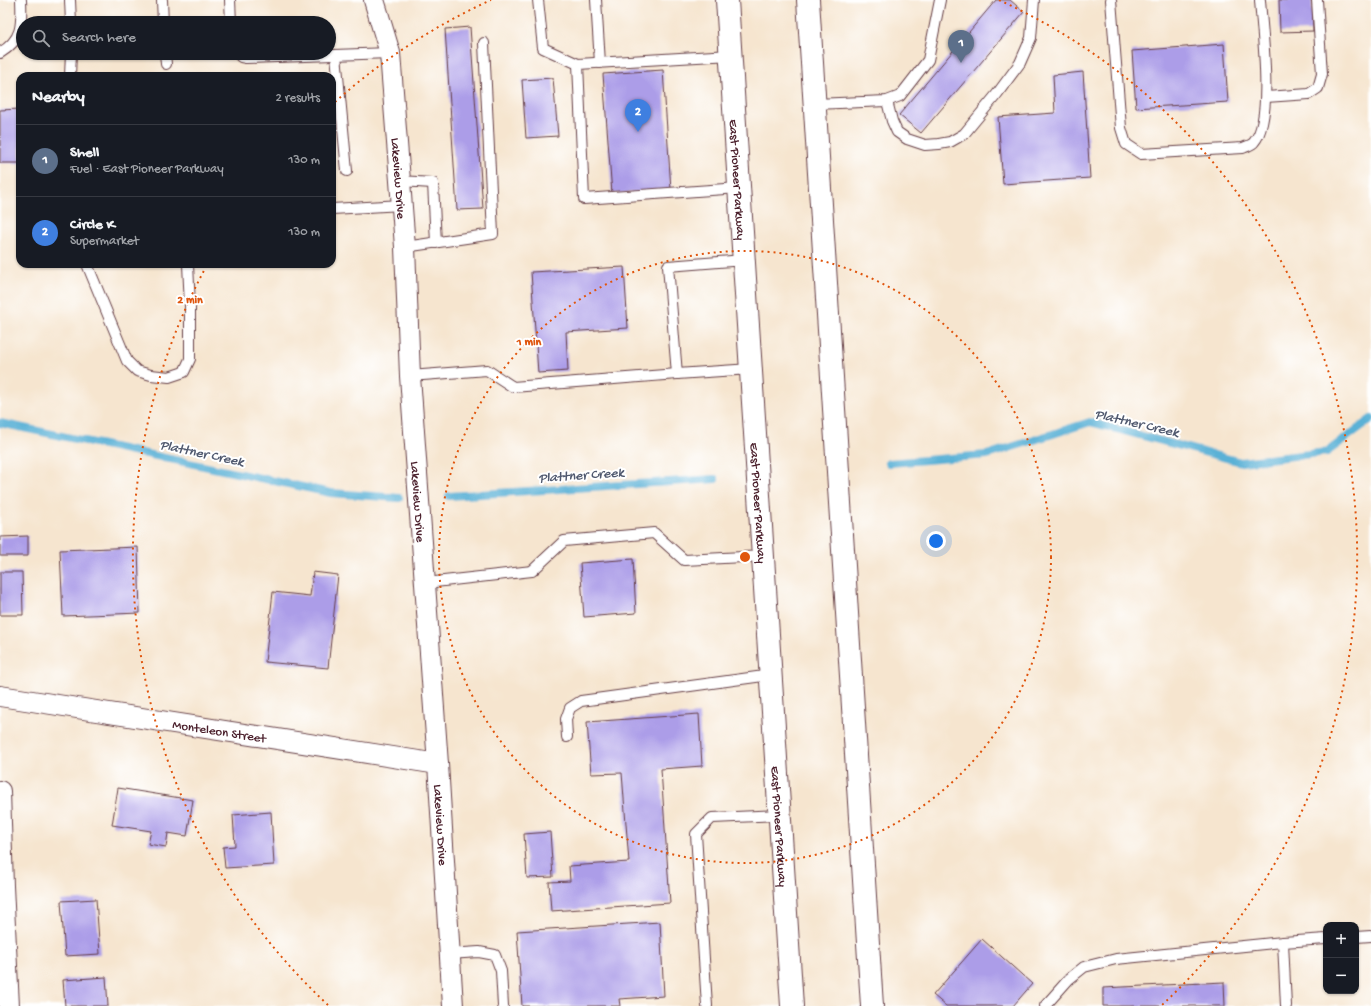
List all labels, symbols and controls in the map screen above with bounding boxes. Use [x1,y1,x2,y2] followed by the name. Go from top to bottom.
[16,16,336,60] search box
[30,27,52,49] icon: search
[62,29,136,47] text: Search here
[948,30,974,63] pin: 1
[32,88,85,108] text: Nearby
[275,91,320,106] text: 2 results
[625,99,651,132] pin: 2
[725,119,748,241] street label: East Pioneer Parkway
[387,137,408,220] street label: Lakeview Drive
[70,144,99,162] text: Shell
[42,153,48,168] text: 1
[288,153,320,168] text: 130 m
[70,162,224,177] text: Fuel · East Pioneer Parkway
[70,216,115,234] text: Circle K
[42,225,48,240] text: 2
[288,225,320,240] text: 130 m
[70,234,139,249] text: Supermarket
[177,294,203,308] text: 2 min
[516,336,542,350] text: 1 min
[1093,407,1182,443] water label: Plattner Creek
[158,437,247,472] water label: Plattner Creek
[746,442,768,565] street label: East Pioneer Parkway
[406,461,427,543] street label: Lakeview Drive
[538,465,626,488] water label: Plattner Creek
[926,531,946,551] your location
[738,550,752,564] centre of rings
[171,718,268,747] street label: Monteleon Street
[767,766,789,888] street label: East Pioneer Parkway
[429,784,449,866] street label: Lakeview Drive
[1323,922,1359,994] map controls
[1323,922,1359,958] button: +
[1323,958,1359,994] button: −

